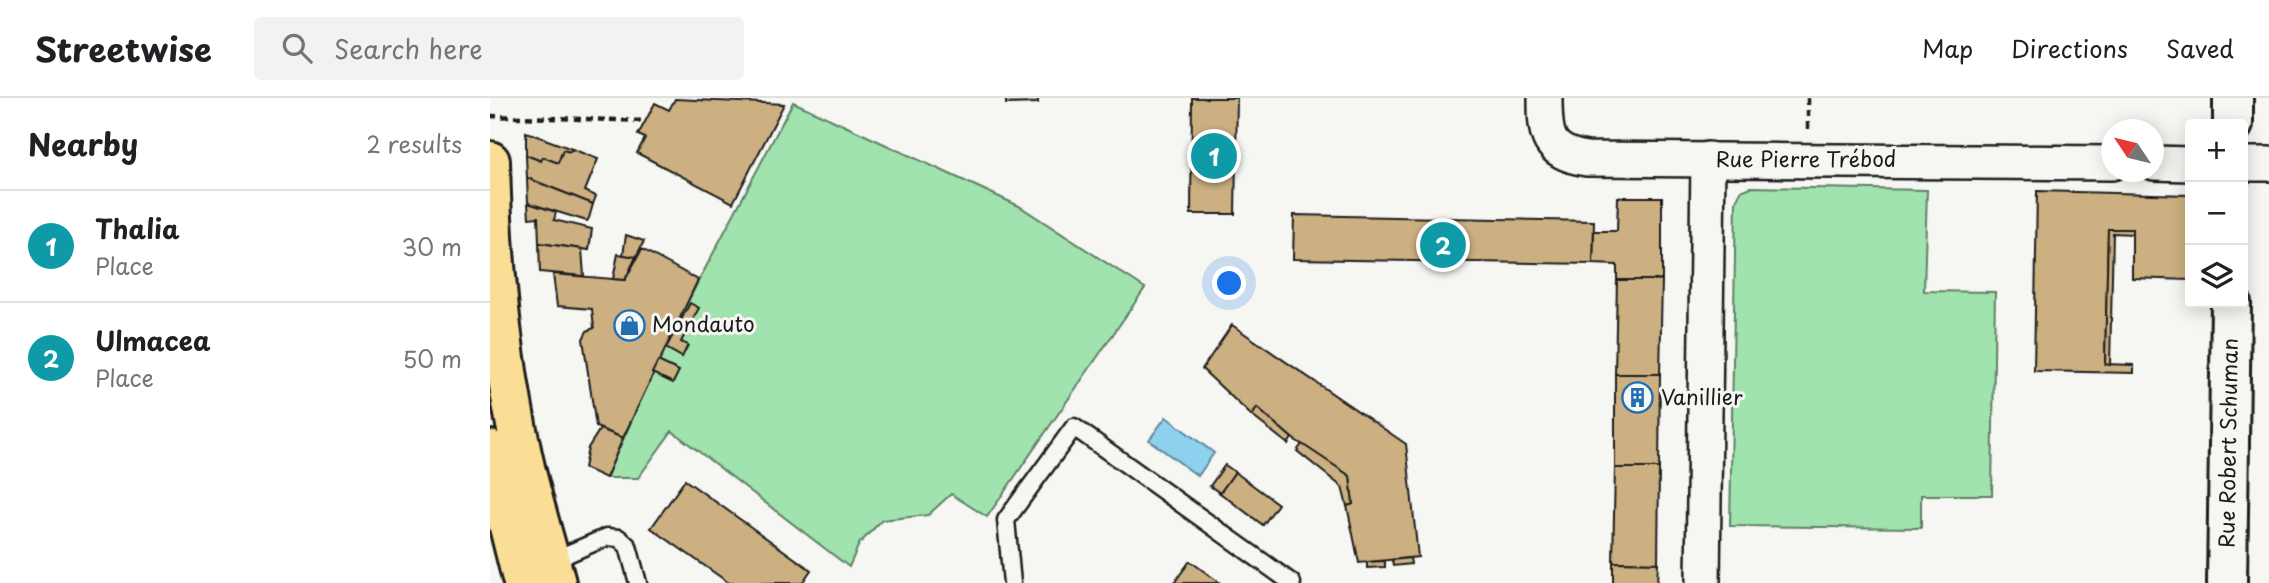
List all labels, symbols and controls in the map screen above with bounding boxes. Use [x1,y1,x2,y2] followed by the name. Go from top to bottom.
[254,17,744,80] search box
[35,23,212,73] text: Streetwise
[278,29,316,67] icon: search
[334,29,483,68] text: Search here
[1922,30,1973,66] text: Map
[2011,30,2128,66] text: Directions
[2166,30,2234,66] text: Saved
[2101,119,2164,182] north arrow
[2185,119,2248,308] map controls
[2185,119,2248,182] button: +
[28,121,138,166] text: Nearby
[366,126,462,161] text: 2 results
[1191,130,1237,182] pin: 1
[1716,142,1896,174] street label: Rue Pierre Trébod
[2185,182,2248,245] button: −
[95,209,180,248] text: Thalia
[1420,219,1466,271] pin: 2
[46,229,57,264] text: 1
[401,229,462,264] text: 30 m
[2185,245,2248,308] button: layers
[95,248,154,283] text: Place
[1212,266,1246,300] your location
[652,307,755,339] place label: Mondauto
[612,308,646,342] shop icon: Mondauto
[95,321,210,360] text: Ulmacea
[2209,338,2245,548] street label: Rue Robert Schuman
[43,341,59,376] text: 2
[402,341,462,376] text: 50 m
[95,360,154,395] text: Place
[1661,380,1743,412] place label: Vanillier
[1621,381,1655,415] building icon: Vanillier

